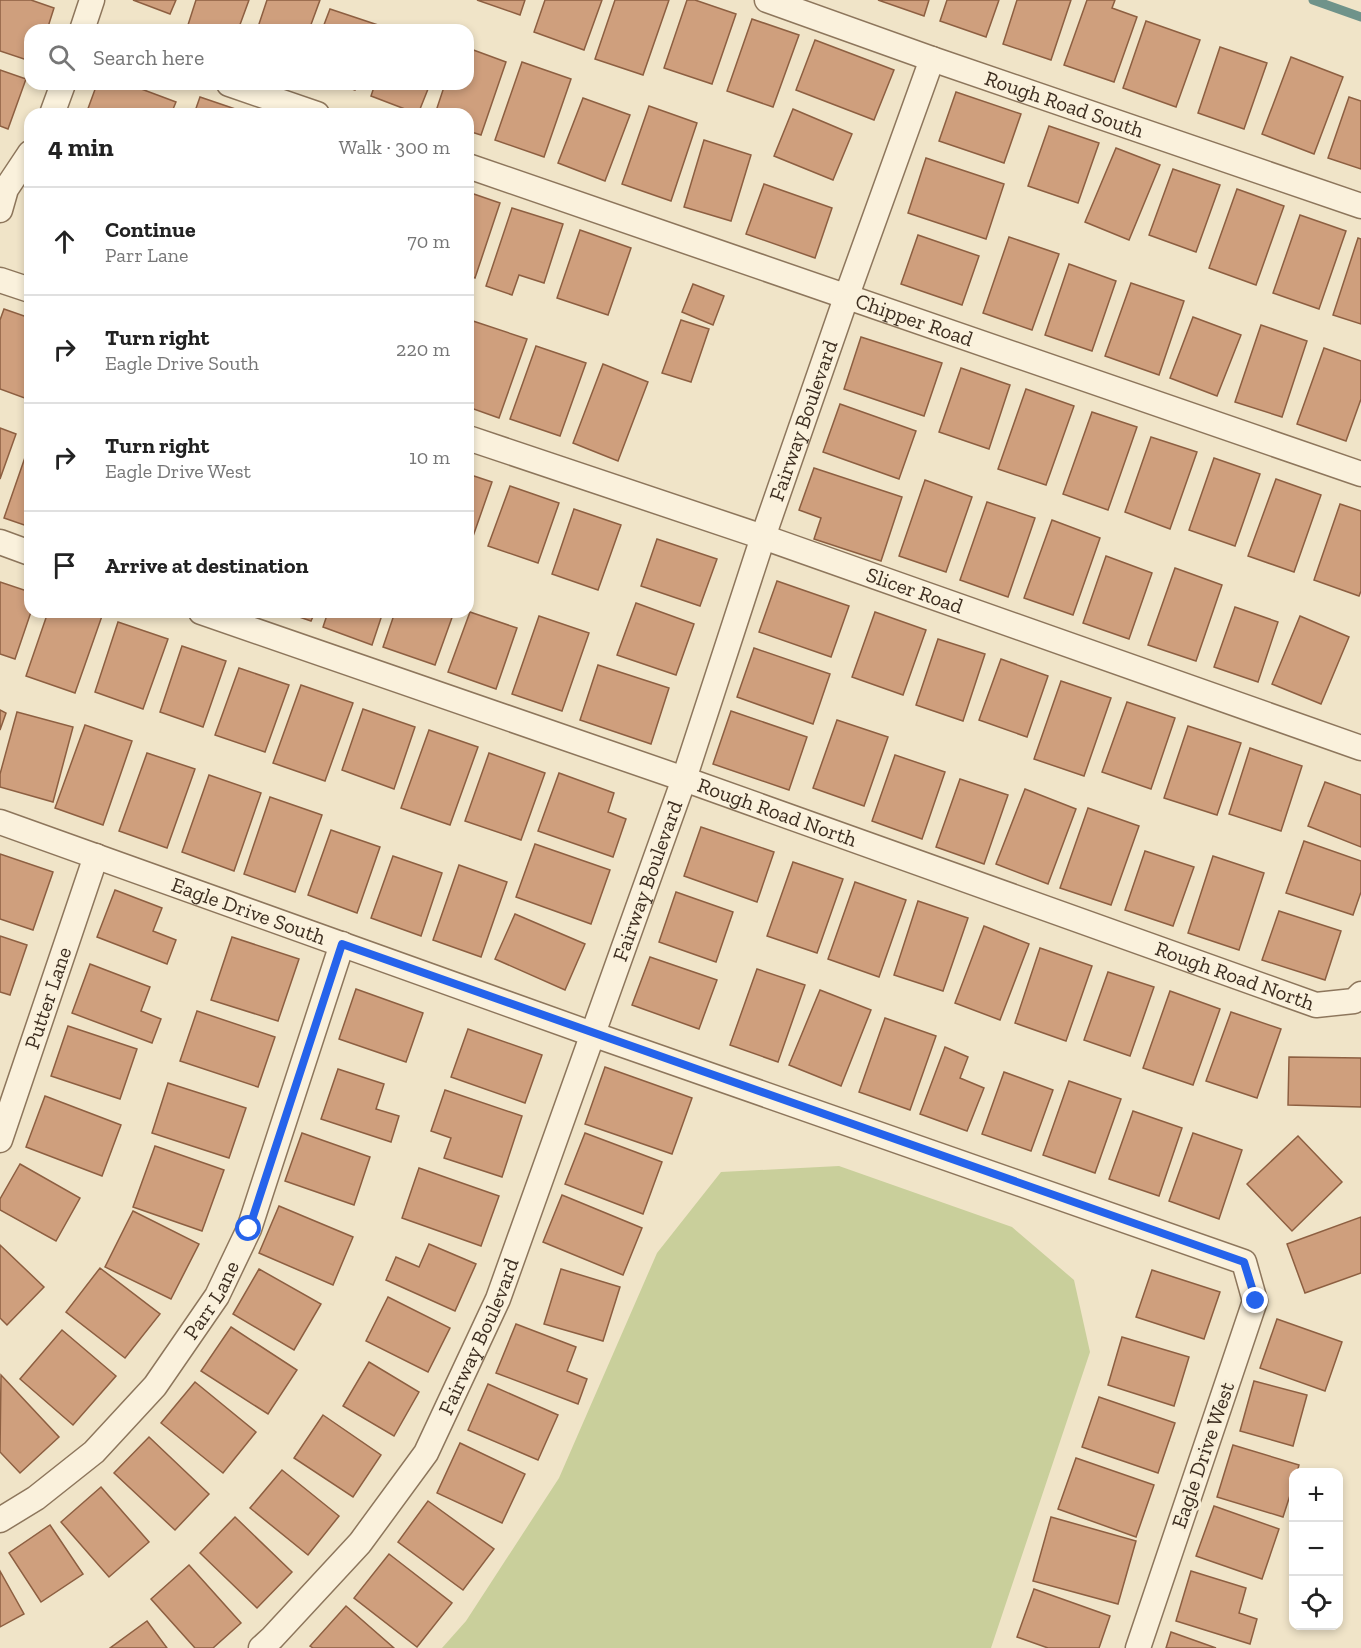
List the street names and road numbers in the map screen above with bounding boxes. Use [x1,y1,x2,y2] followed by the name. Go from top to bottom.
[982,65,1147,143] street label: Rough Road South
[852,288,977,351] street label: Chipper Road
[763,336,843,504] street label: Fairway Boulevard
[863,561,967,619] street label: Slicer Road
[694,772,861,852] street label: Rough Road North
[607,797,687,964] street label: Fairway Boulevard
[168,871,329,950] street label: Eagle Drive South
[1152,936,1318,1016] street label: Rough Road North
[19,943,76,1052] street label: Putter Lane
[433,1254,524,1419] street label: Fairway Boulevard
[178,1256,244,1344] street label: Parr Lane
[1166,1378,1239,1531] street label: Eagle Drive West

